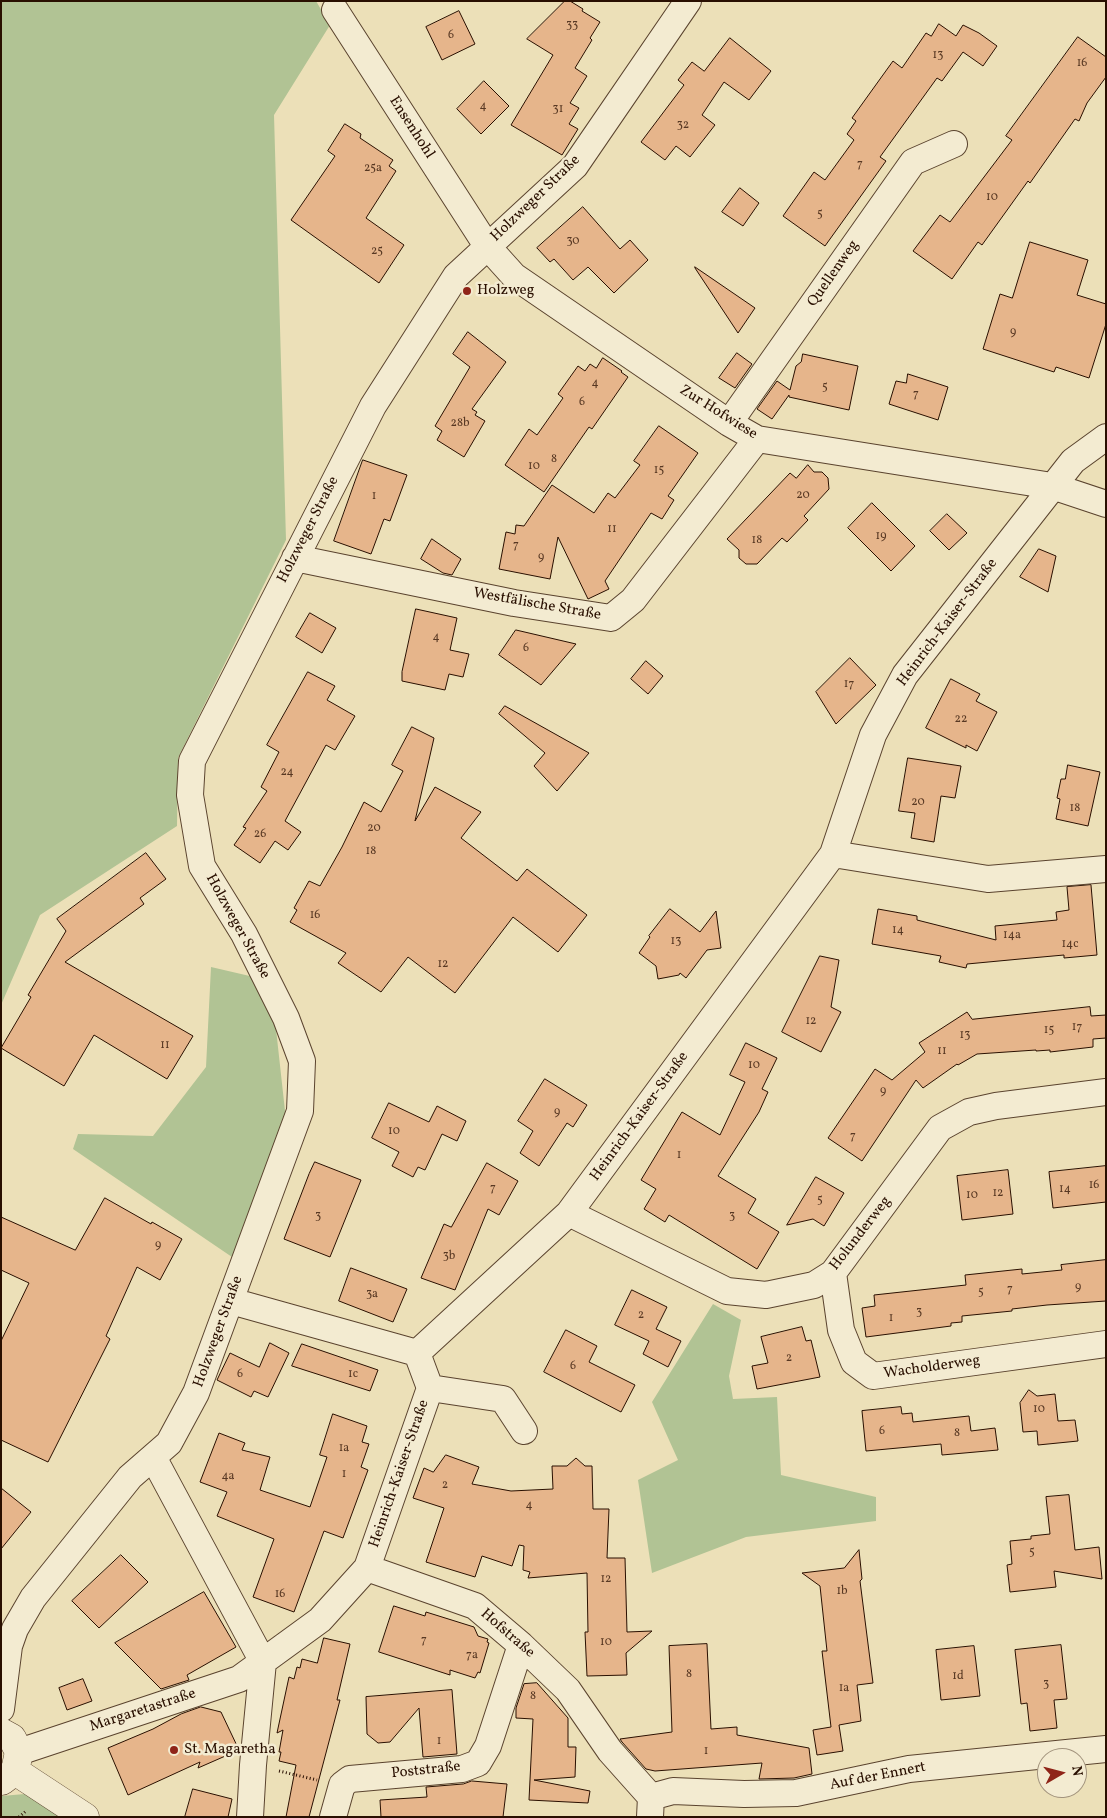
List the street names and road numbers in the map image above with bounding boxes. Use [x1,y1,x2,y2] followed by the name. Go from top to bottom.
[384,93,438,163] street label: Ensenhohl
[488,152,584,246] street label: Holzweger Straße
[804,237,864,311] street label: Quellenweg
[676,382,760,444] street label: Zur Hofwiese
[274,474,344,586] street label: Holzweger Straße
[894,556,1002,690] street label: Heinrich-Kaiser-Straße
[472,585,602,625] street label: Westfälische Straße
[201,871,273,983] street label: Holzweger Straße
[587,1049,693,1185] street label: Heinrich-Kaiser-Straße
[826,1193,896,1275] street label: Holunderweg
[191,1274,247,1390] street label: Holzweger Straße
[883,1352,981,1384] street label: Wacholderweg
[366,1398,434,1550] street label: Heinrich-Kaiser-Straße
[476,1606,538,1662] street label: Hofstraße
[88,1685,198,1737] street label: Margaretastraße
[390,1758,462,1784] street label: Poststraße
[829,1759,927,1795] street label: Auf der Ennert

